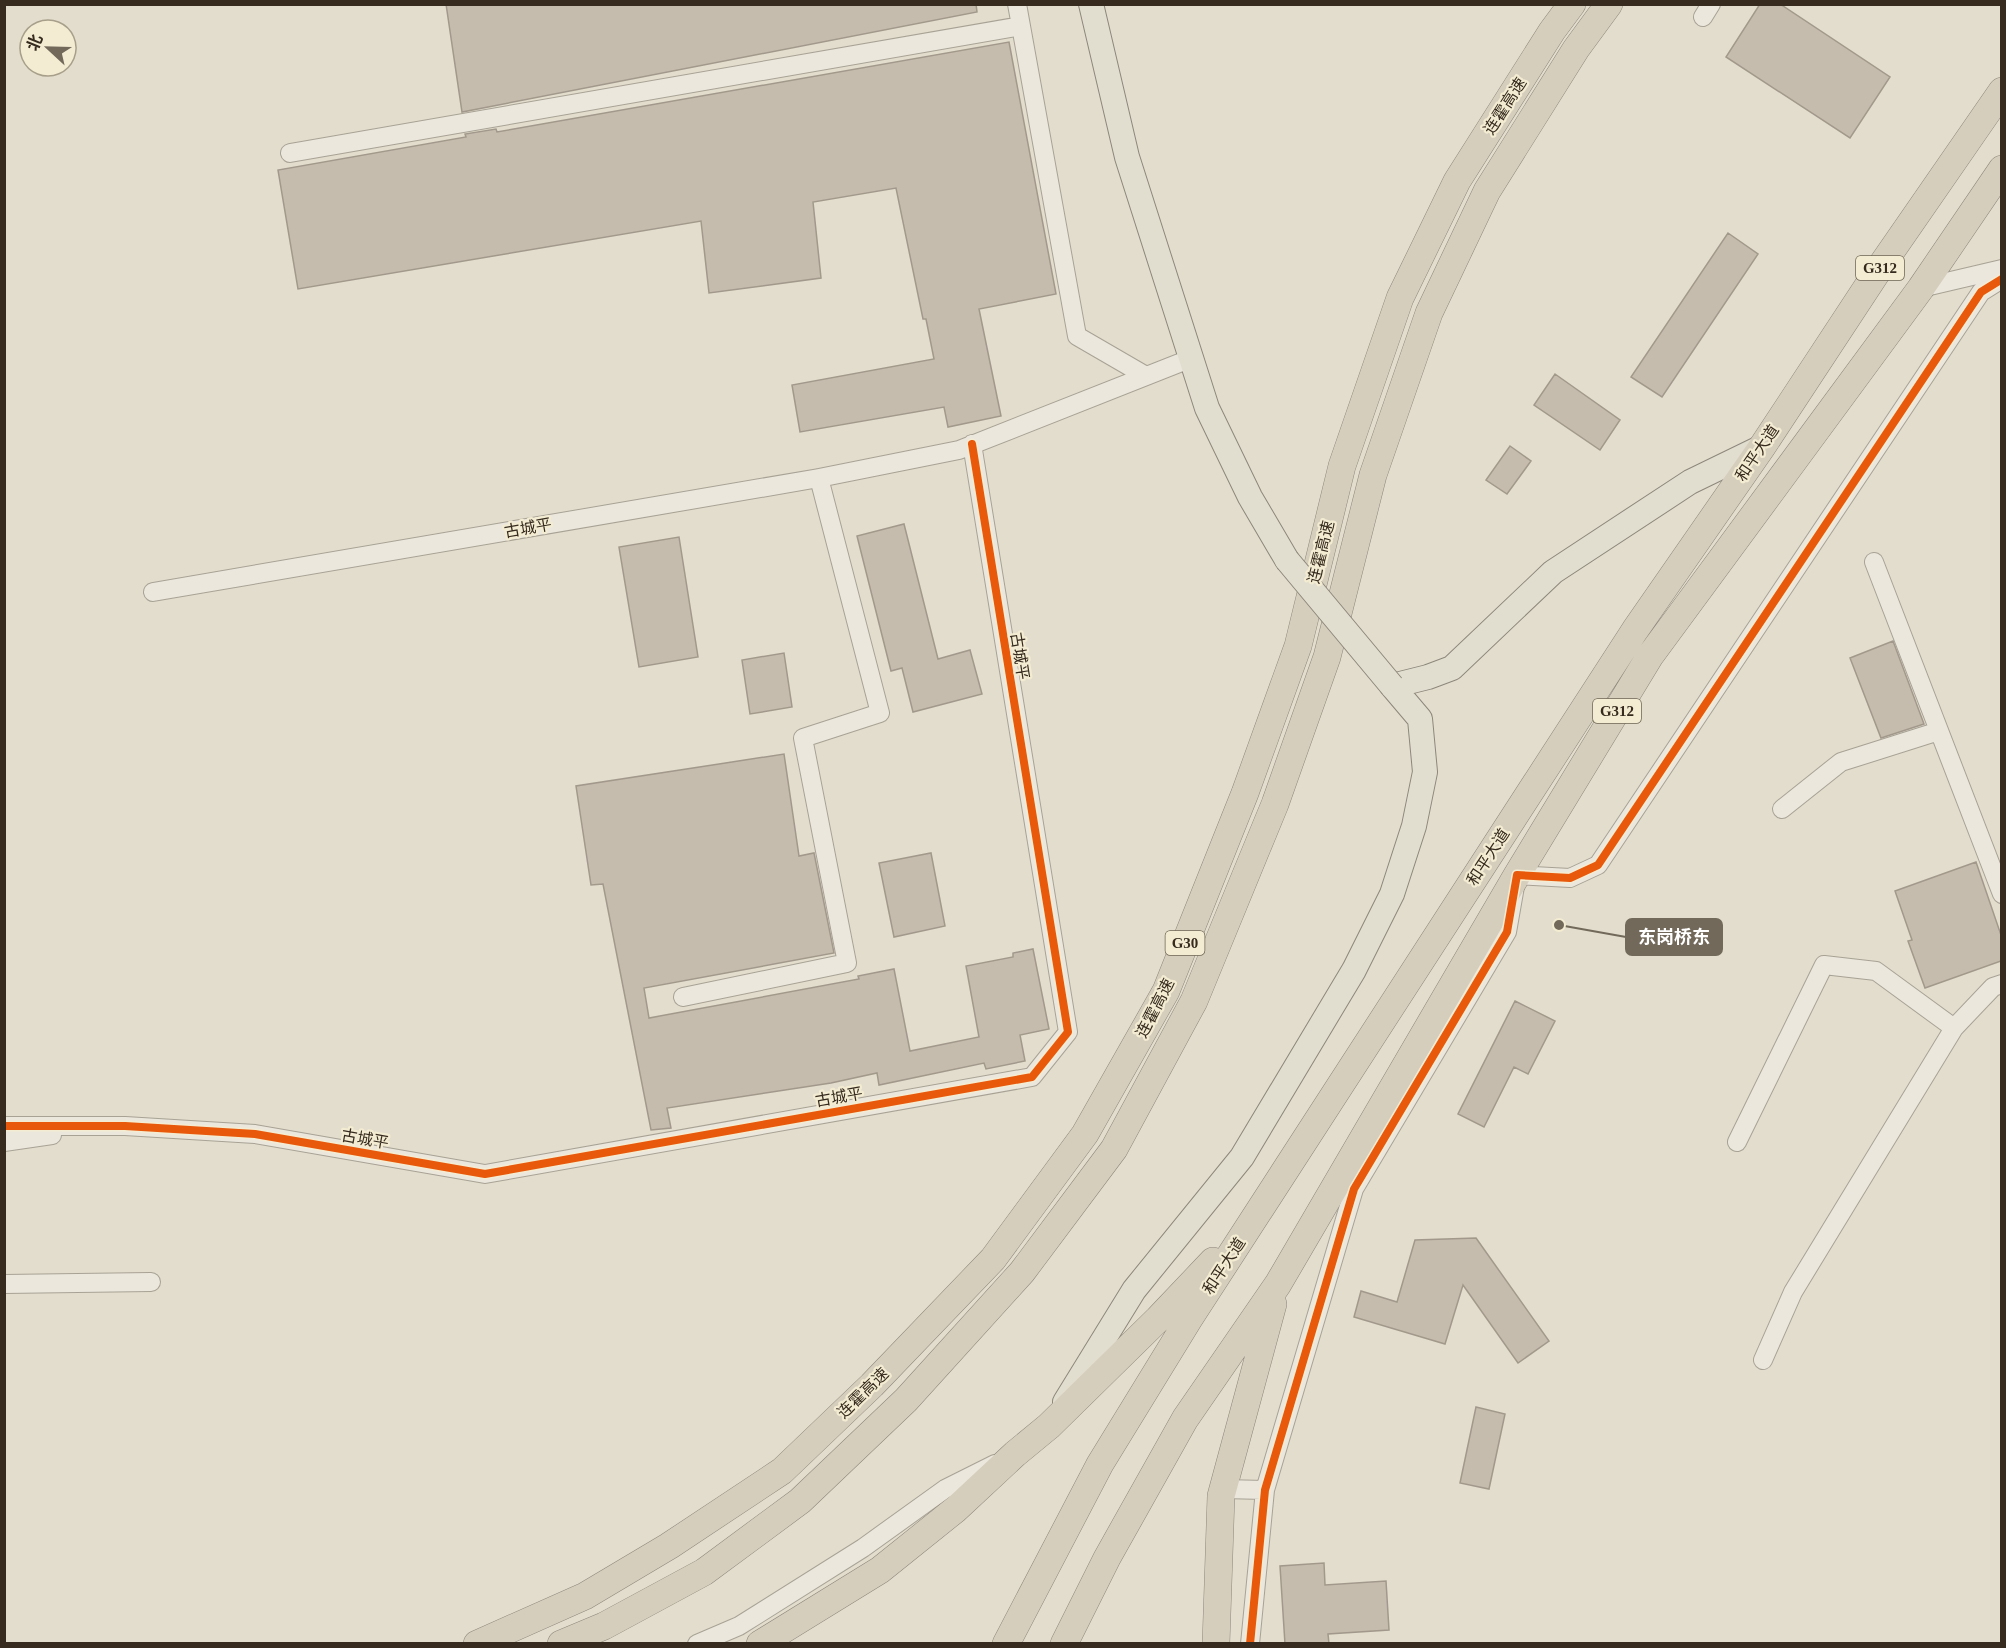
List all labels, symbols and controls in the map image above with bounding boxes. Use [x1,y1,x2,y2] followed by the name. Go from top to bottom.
[18,18,78,78] north arrow
[24,32,45,53] text: 北
[1480,75,1530,137] street label: 连霍高速
[1856,256,1904,280] road number: G312
[1732,422,1782,484] street label: 和平大道
[503,515,553,541] street label: 古城平
[1305,519,1337,585] street label: 连霍高速
[1008,631,1032,681] street label: 古城平
[1593,699,1641,723] road number: G312
[1463,826,1513,888] street label: 和平大道
[1626,919,1722,955] callout: 东岗桥东
[1638,927,1710,947] text: 东岗桥东
[1166,931,1204,955] road number: G30
[1133,976,1177,1040] street label: 连霍高速
[814,1084,864,1110] street label: 古城平
[340,1126,390,1152] street label: 古城平
[1199,1235,1249,1297] street label: 和平大道
[834,1365,892,1421] street label: 连霍高速

